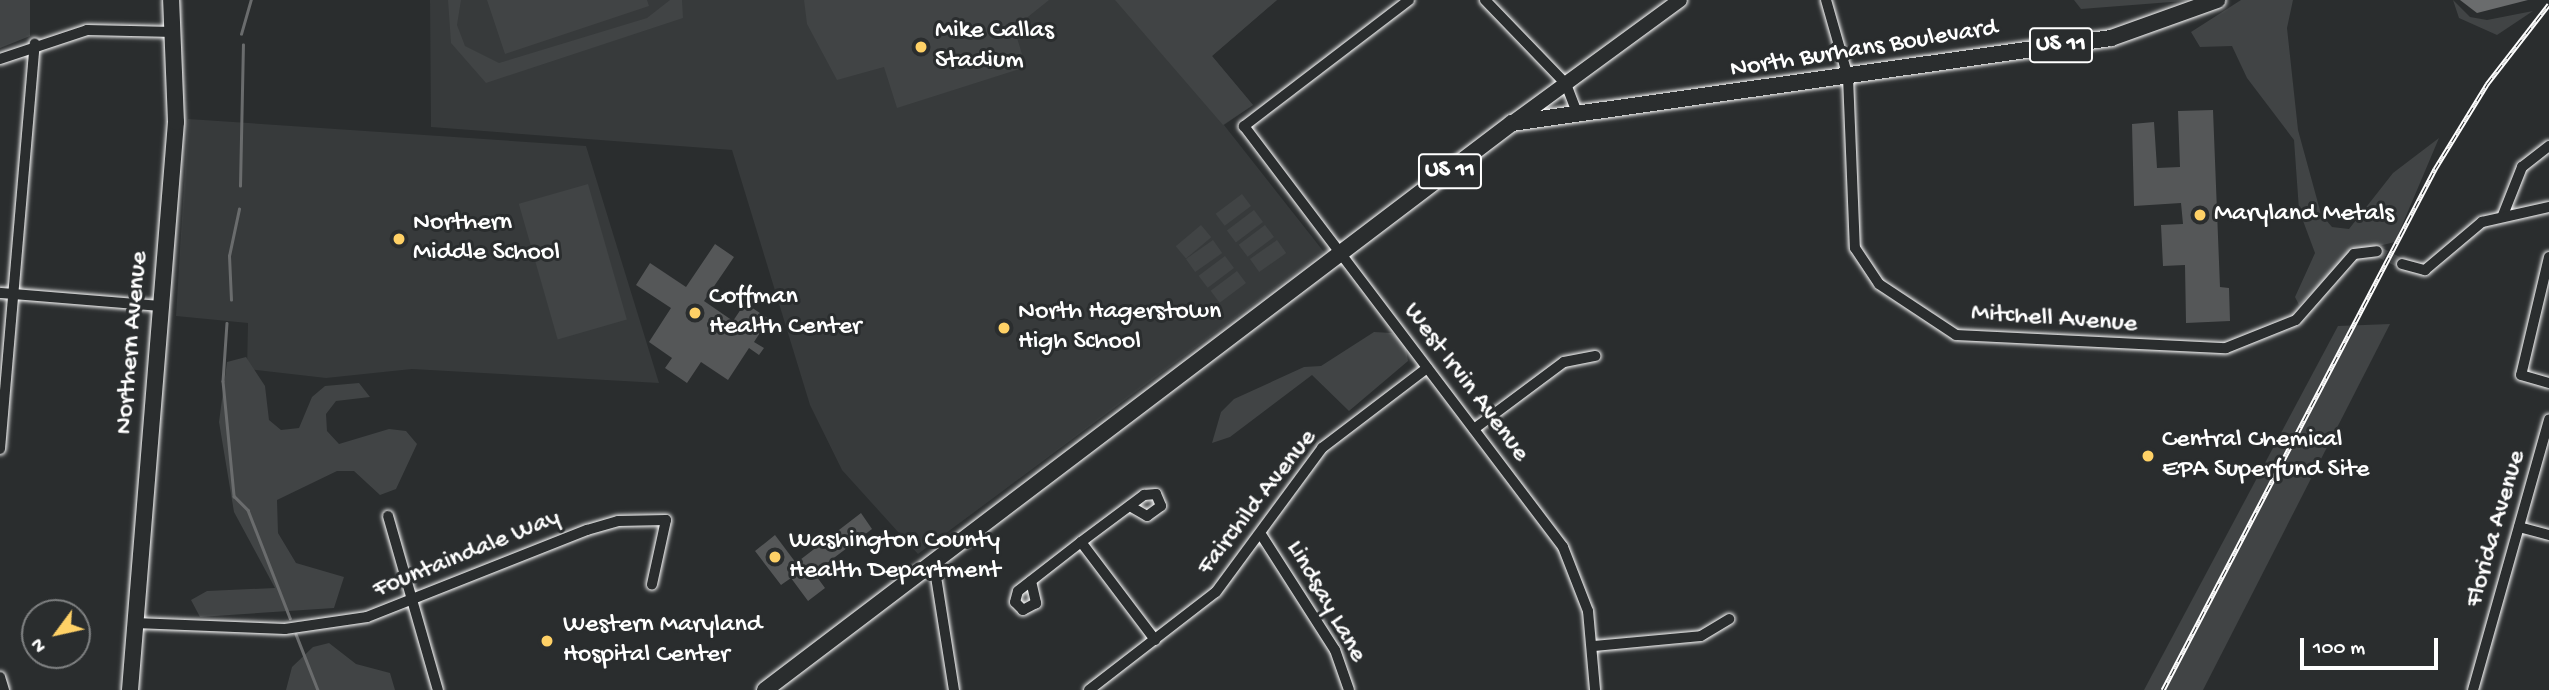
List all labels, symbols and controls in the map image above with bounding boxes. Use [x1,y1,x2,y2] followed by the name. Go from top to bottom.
[1728,13,2000,87] street label: North Burhans Boulevard
[935,16,1054,78] place label: Mike Callas Stadium
[2028,25,2094,66] road number: US 11
[913,39,929,55] marker: Mike Callas Stadium
[1417,150,1483,191] road number: US 11
[2214,199,2394,231] place label: Maryland Metals
[2192,207,2208,223] marker: Maryland Metals
[413,208,560,270] place label: Northern Middle School
[391,231,407,247] marker: Northern Middle School
[109,250,157,436] street label: Northern Avenue
[709,282,861,344] place label: Coffman Health Center
[1018,297,1221,358] place label: North Hagerstown High School
[1395,297,1535,469] street label: West Irvin Avenue
[1970,299,2138,341] street label: Mitchell Avenue
[687,305,703,321] marker: Coffman Health Center
[996,320,1012,336] marker: North Hagerstown High School
[1191,424,1325,582] street label: Fairchild Avenue
[2162,425,2369,486] place label: Central Chemical EPA Superfund Site
[2460,447,2534,611] street label: Florida Avenue
[2140,448,2156,464] marker: Central Chemical EPA Superfund Site
[369,503,565,607] street label: Fountaindale Way
[789,526,1000,588] place label: Washington County Health Department
[1278,536,1372,668] street label: Lindsay Lane
[767,549,783,565] marker: Washington County Health Department
[21,599,91,669] north arrow
[563,610,762,672] place label: Western Maryland Hospital Center
[2304,624,2442,668] scale bar
[537,631,557,651] marker: Western Maryland Hospital Center
[27,633,53,656] text: N
[2313,637,2365,662] text: 100 m

